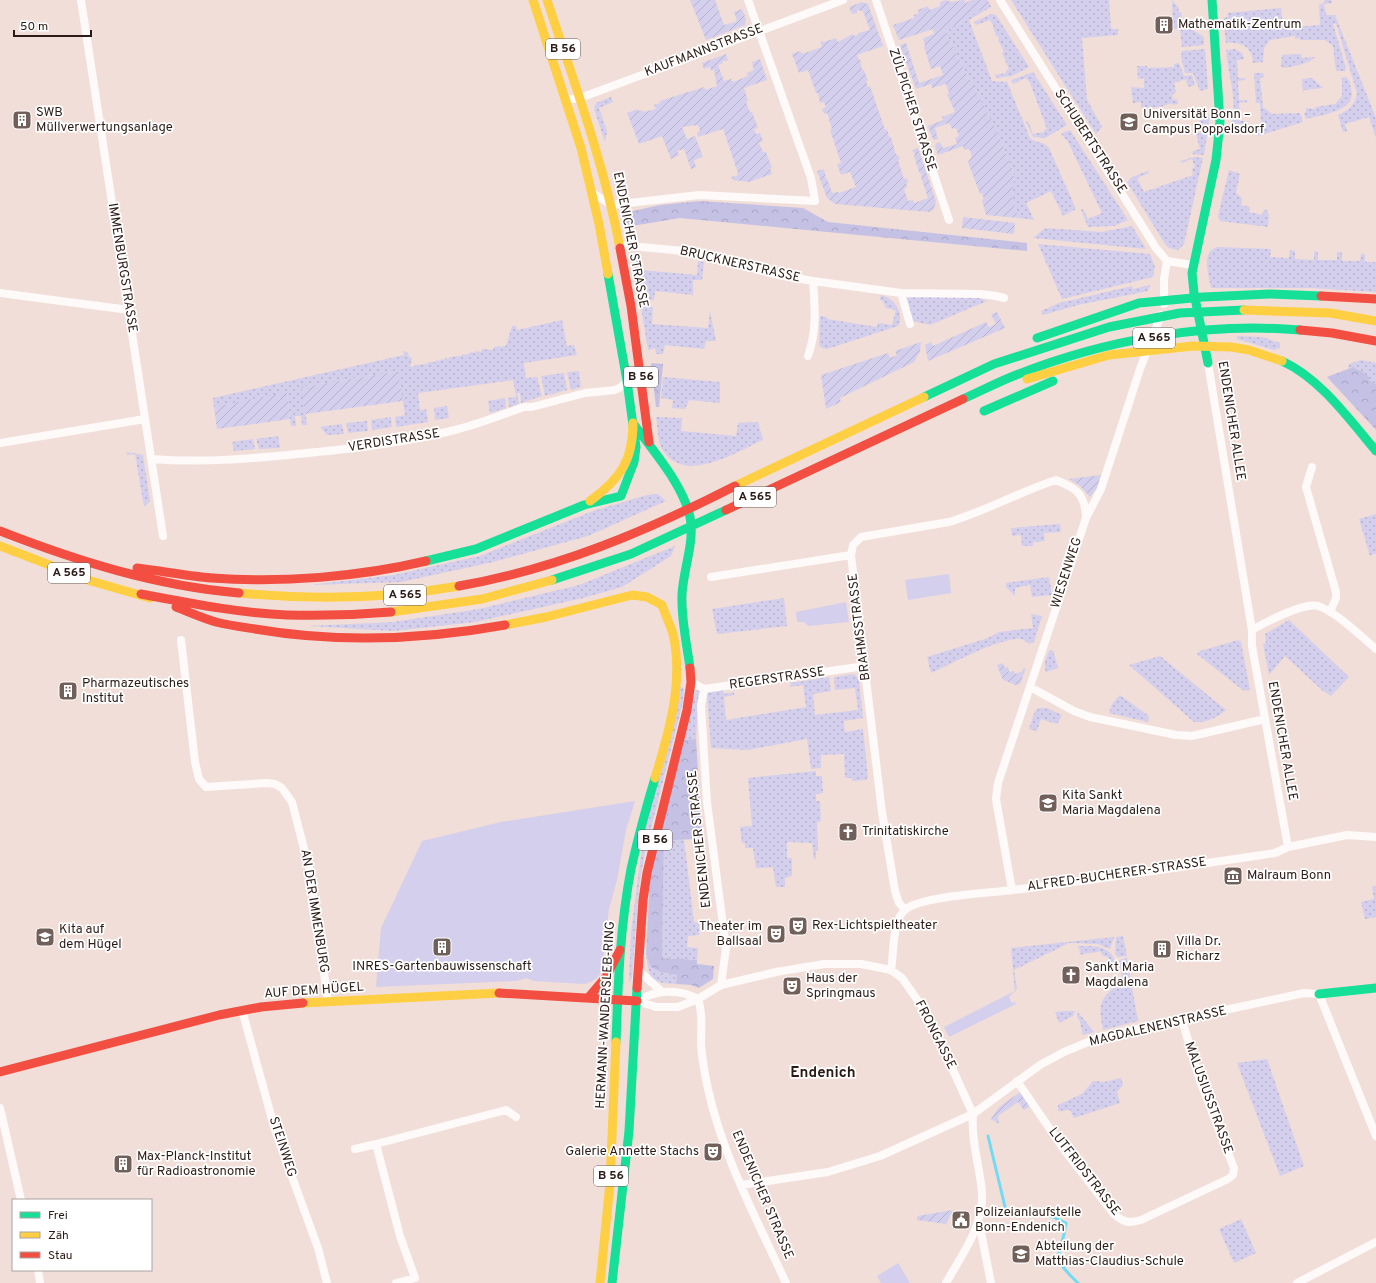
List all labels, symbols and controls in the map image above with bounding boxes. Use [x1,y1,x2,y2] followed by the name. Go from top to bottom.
[14,12,91,38] scale bar
[1153,14,1175,36] building icon: Mathematik-Zentrum
[1178,17,1302,33] place label: Mathematik-Zentrum
[20,19,48,35] text: 50 m
[643,21,765,81] street label: KAUFMANNSTRASSE
[546,39,580,59] road number: B 56
[885,46,941,174] street label: ZÜLPICHER STRASSE
[1050,87,1130,197] street label: SCHUBERTSTRASSE
[36,105,173,136] place label: SWB Müllverwertungsanlage
[1143,107,1265,138] place label: Universität Bonn – Campus Poppelsdorf
[11,109,33,131] building icon: SWB Müllverwertungsanlage
[1118,111,1140,133] school or university icon: Universität Bonn – Campus Poppelsdorf
[609,171,651,309] street label: ENDENICHER STRASSE
[104,202,140,334] street label: IMMENBURGSTRASSE
[678,243,802,287] street label: BRUCKNERSTRASSE
[1133,328,1175,348] road number: A 565
[1214,360,1248,482] street label: ENDENICHER ALLEE
[624,367,658,387] road number: B 56
[347,426,441,456] street label: VERDISTRASSE
[734,487,776,507] road number: A 565
[1048,535,1086,611] street label: WIESENWEG
[48,563,90,583] road number: A 565
[845,572,875,682] street label: BRAHMSSTRASSE
[384,585,426,605] road number: A 565
[728,664,826,694] street label: REGERSTRASSE
[82,676,189,707] place label: Pharmazeutisches Institut
[57,680,79,702] building icon: Pharmazeutisches Institut
[1264,680,1300,802] street label: ENDENICHER ALLEE
[685,769,715,909] street label: ENDENICHER STRASSE
[1062,788,1161,819] place label: Kita Sankt Maria Magdalena
[1037,792,1059,814] school or university icon: Kita Sankt Maria Magdalena
[837,821,859,843] church icon: Trinitatiskirche
[862,824,949,840] place label: Trinitatiskirche
[638,830,672,850] road number: B 56
[296,848,332,974] street label: AN DER IMMENBURG
[1026,854,1208,896] street label: ALFRED-BUCHERER-STRASSE
[1222,865,1244,887] museum icon: Malraum Bonn
[1247,868,1331,884] place label: Malraum Bonn
[787,915,809,937] theatre icon: Rex-Lichtspieltheater
[812,918,937,934] place label: Rex-Lichtspieltheater
[699,919,762,950] place label: Theater im Ballsaal
[593,921,619,1109] street label: HERMANN-WANDERSLEB-RING
[59,922,122,953] place label: Kita auf dem Hügel
[765,923,787,945] theatre icon: Theater im Ballsaal
[34,926,56,948] school or university icon: Kita auf dem Hügel
[1176,934,1221,965] place label: Villa Dr. Richarz
[431,936,453,958] building icon: INRES-Gartenbauwissenschaft
[1151,938,1173,960] building icon: Villa Dr. Richarz
[352,959,532,975] place label: INRES-Gartenbauwissenschaft
[1085,960,1154,991] place label: Sankt Maria Magdalena
[1060,964,1082,986] church icon: Sankt Maria Magdalena
[806,971,876,1002] place label: Haus der Springmaus
[781,975,803,997] theatre icon: Haus der Springmaus
[264,978,364,1002] street label: AUF DEM HÜGEL
[911,998,959,1072] street label: FRONGASSE
[1088,1003,1228,1051] street label: MAGDALENENSTRASSE
[1180,1040,1236,1156] street label: MALUSIUSSTRASSE
[790,1064,856,1083] district label: Endenich
[265,1115,299,1179] street label: STEINWEG
[1045,1125,1123,1219] street label: LUTFRIDSTRASSE
[728,1128,796,1262] street label: ENDENICHER STRASSE
[702,1141,724,1163] theatre icon: Galerie Annette Stachs
[565,1144,699,1160] place label: Galerie Annette Stachs
[137,1149,255,1180] place label: Max-Planck-Institut für Radioastronomie
[112,1153,134,1175] building icon: Max-Planck-Institut für Radioastronomie
[594,1166,628,1186] road number: B 56
[12,1199,152,1271] legend
[975,1205,1081,1236] place label: Polizeianlaufstelle Bonn-Endenich
[48,1208,68,1224] text: Frei
[950,1209,972,1231] public building icon: Polizeianlaufstelle Bonn-Endenich
[48,1228,69,1244] text: Zäh
[1035,1239,1184,1270] place label: Abteilung der Matthias-Claudius-Schule
[1010,1243,1032,1265] school or university icon: Abteilung der Matthias-Claudius-Schule
[48,1248,73,1264] text: Stau

